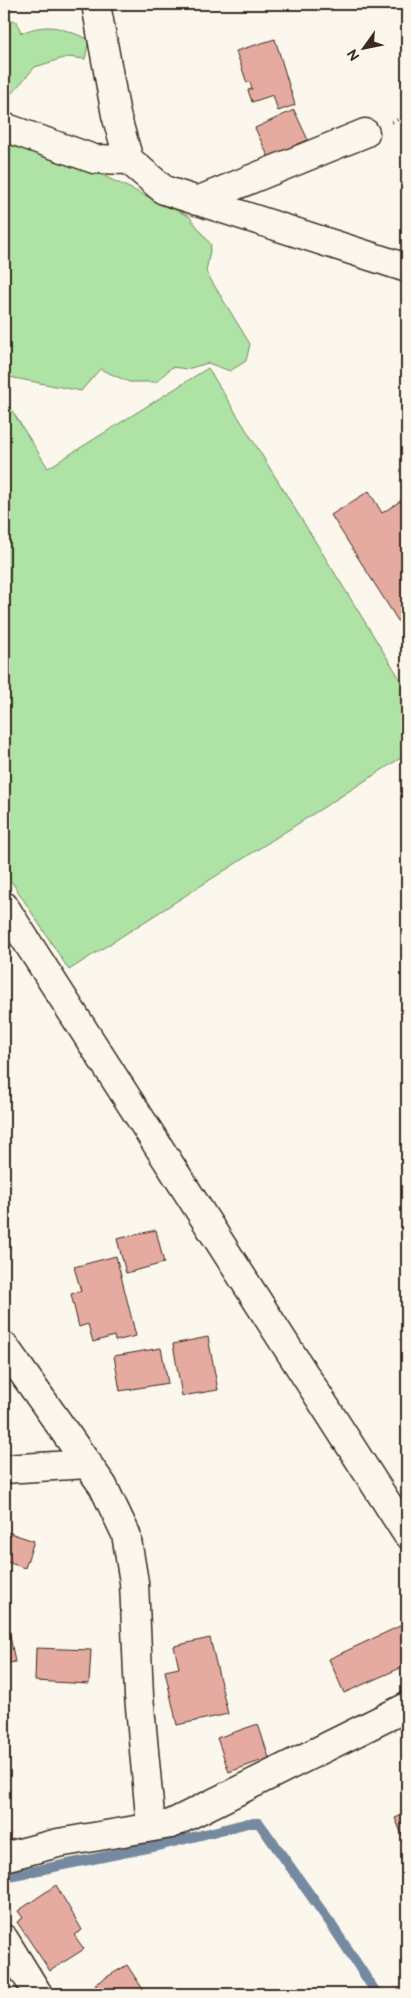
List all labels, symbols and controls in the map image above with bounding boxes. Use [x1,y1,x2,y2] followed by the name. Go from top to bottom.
[338,22,388,72] north arrow
[344,46,364,64] text: N

